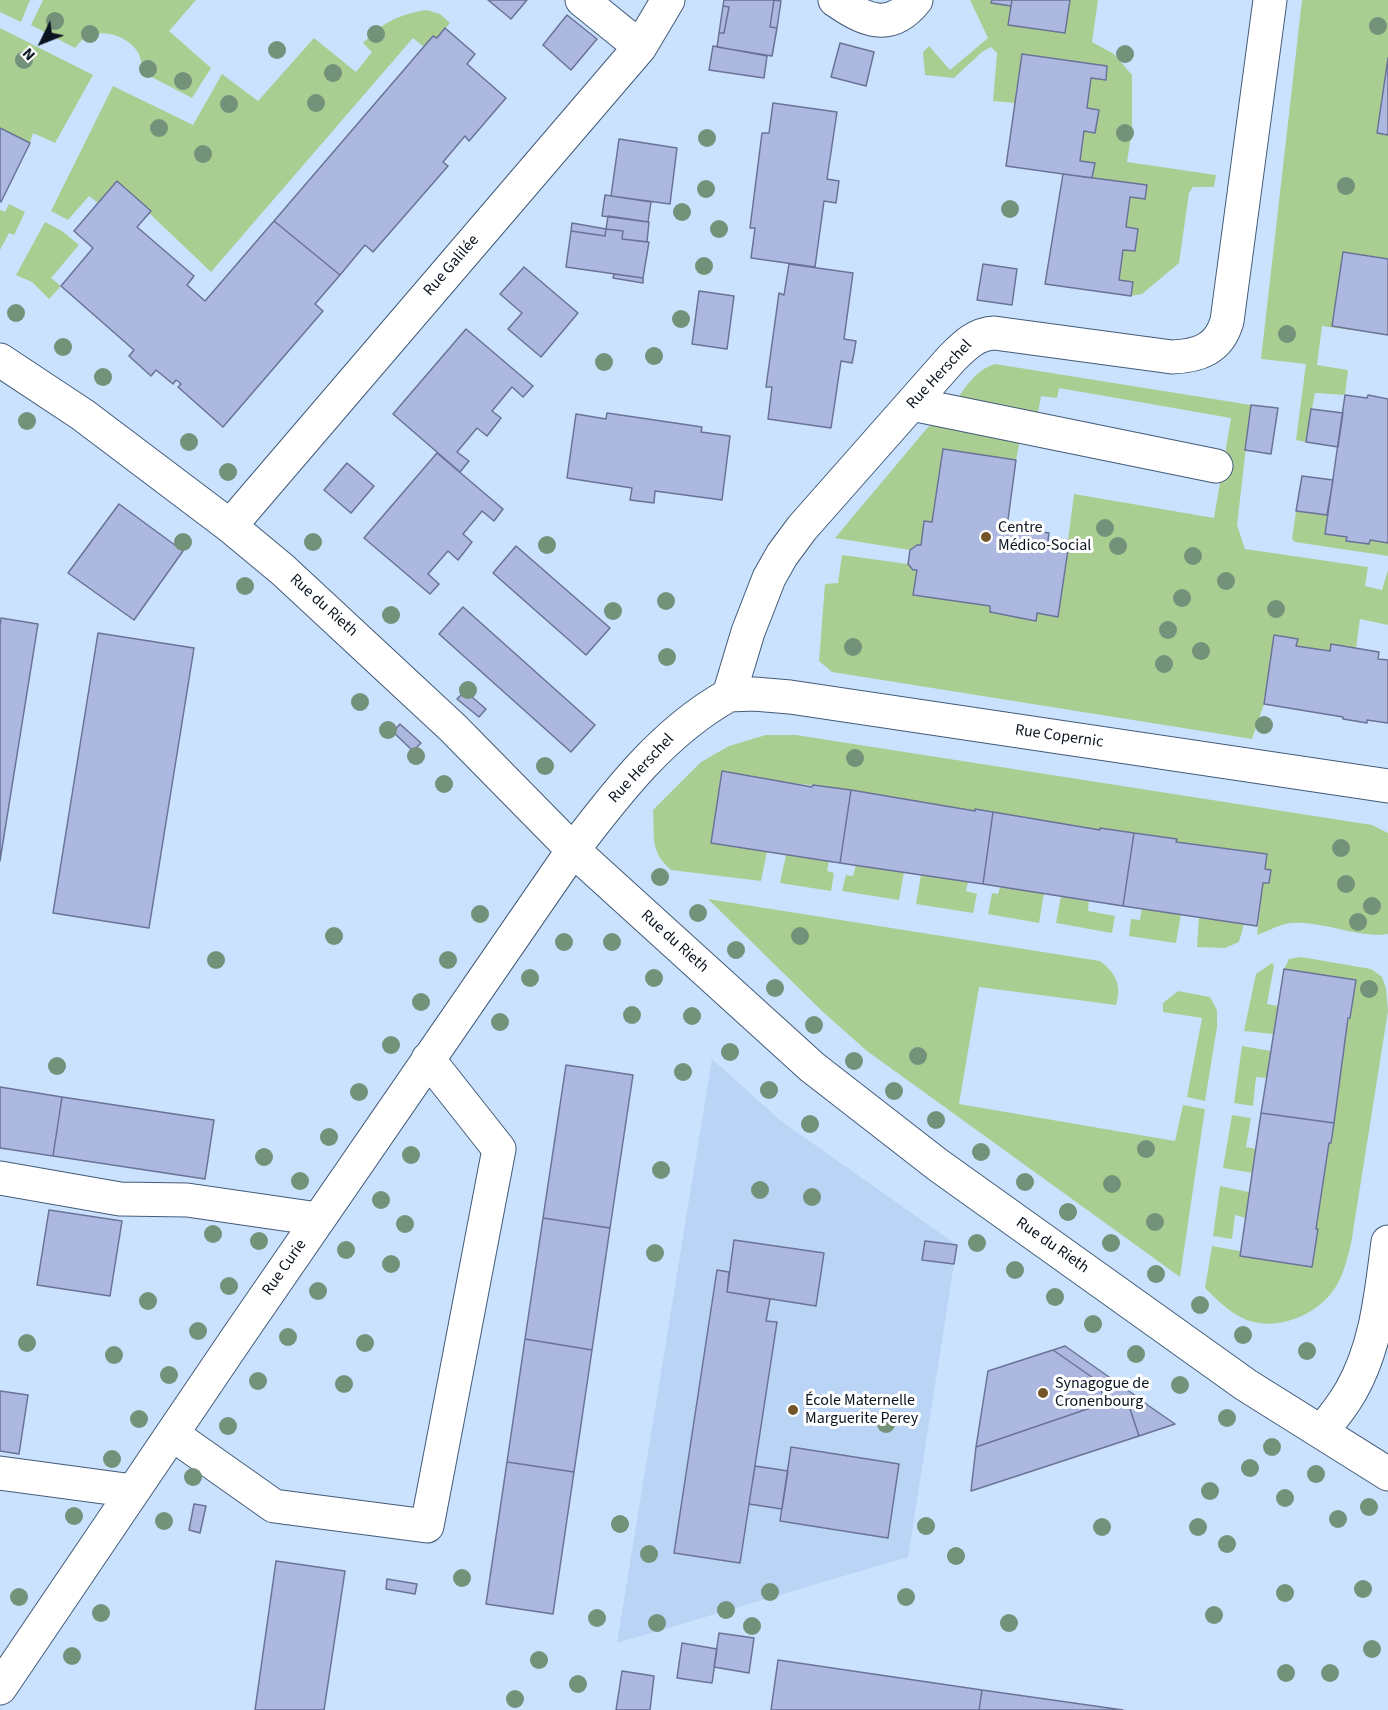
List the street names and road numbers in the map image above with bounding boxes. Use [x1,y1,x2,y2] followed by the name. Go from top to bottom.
[420,231,484,301] street label: Rue Galilée
[903,336,977,414] street label: Rue Herschel
[285,571,361,641] street label: Rue du Rieth
[1014,721,1104,753] street label: Rue Copernic
[605,730,679,808] street label: Rue Herschel
[636,907,712,977] street label: Rue du Rieth
[1012,1214,1092,1278] street label: Rue du Rieth
[259,1236,311,1300] street label: Rue Curie

